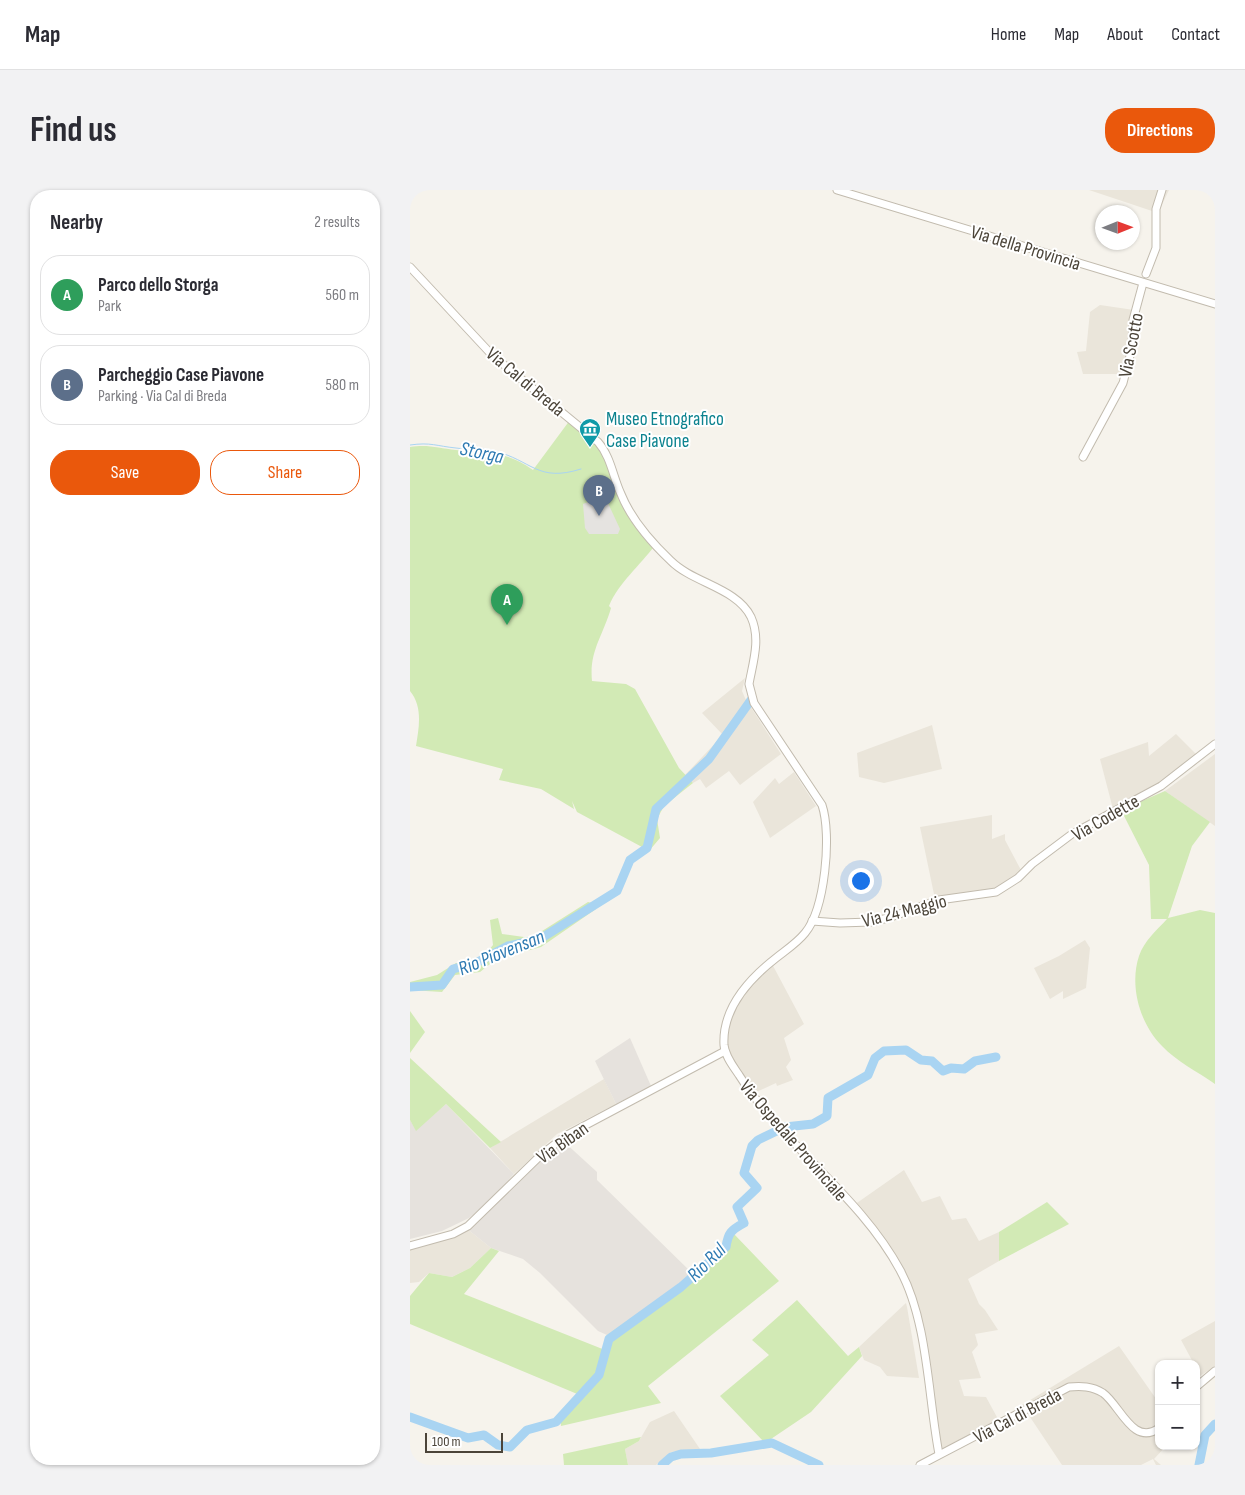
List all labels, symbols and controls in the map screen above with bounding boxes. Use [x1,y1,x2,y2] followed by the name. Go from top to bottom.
[25,20,60,49] text: Map
[991,24,1026,45] text: Home
[1054,24,1079,45] text: Map
[1107,24,1143,45] text: About
[1171,24,1220,45] text: Contact
[1105,108,1215,153] button: Directions
[30,109,117,152] text: Find us
[1095,205,1140,250] north arrow
[50,210,103,235] text: Nearby
[314,213,360,232] text: 2 results
[968,221,1083,276] street label: Via della Provincia
[98,274,218,297] text: Parco dello Storga
[63,286,71,305] text: A
[326,286,359,305] text: 560 m
[98,297,121,316] text: Park
[1114,311,1149,380] street label: Via Scotto
[481,342,569,422] street label: Via Cal di Breda
[98,364,264,387] text: Parcheggio Case Piavone
[63,376,71,395] text: B
[326,376,359,395] text: 580 m
[98,387,227,406] text: Parking · Via Cal di Breda
[606,408,724,453] place label: Museo Etnografico Case Piavone
[578,417,602,448] museum icon: Museo Etnografico Case Piavone
[458,437,506,469] water label: Storga
[50,450,200,495] button: Save
[210,450,360,495] button: Share
[583,475,615,516] pin: B
[491,584,523,625] pin: A
[1068,790,1144,847] street label: Via Codette
[848,868,874,894] your location
[860,890,949,933] street label: Via 24 Maggio
[455,925,548,981] water label: Rio Piovensan
[734,1076,852,1206] street label: Via Ospedale Provinciale
[533,1117,593,1169] street label: Via Biban
[682,1237,732,1287] water label: Rio Rul
[1155,1360,1200,1450] map controls
[1155,1360,1200,1405] button: +
[970,1384,1066,1449] street label: Via Cal di Breda
[1155,1405,1200,1450] button: −
[425,1430,502,1453] scale bar
[432,1433,461,1450] text: 100 m

